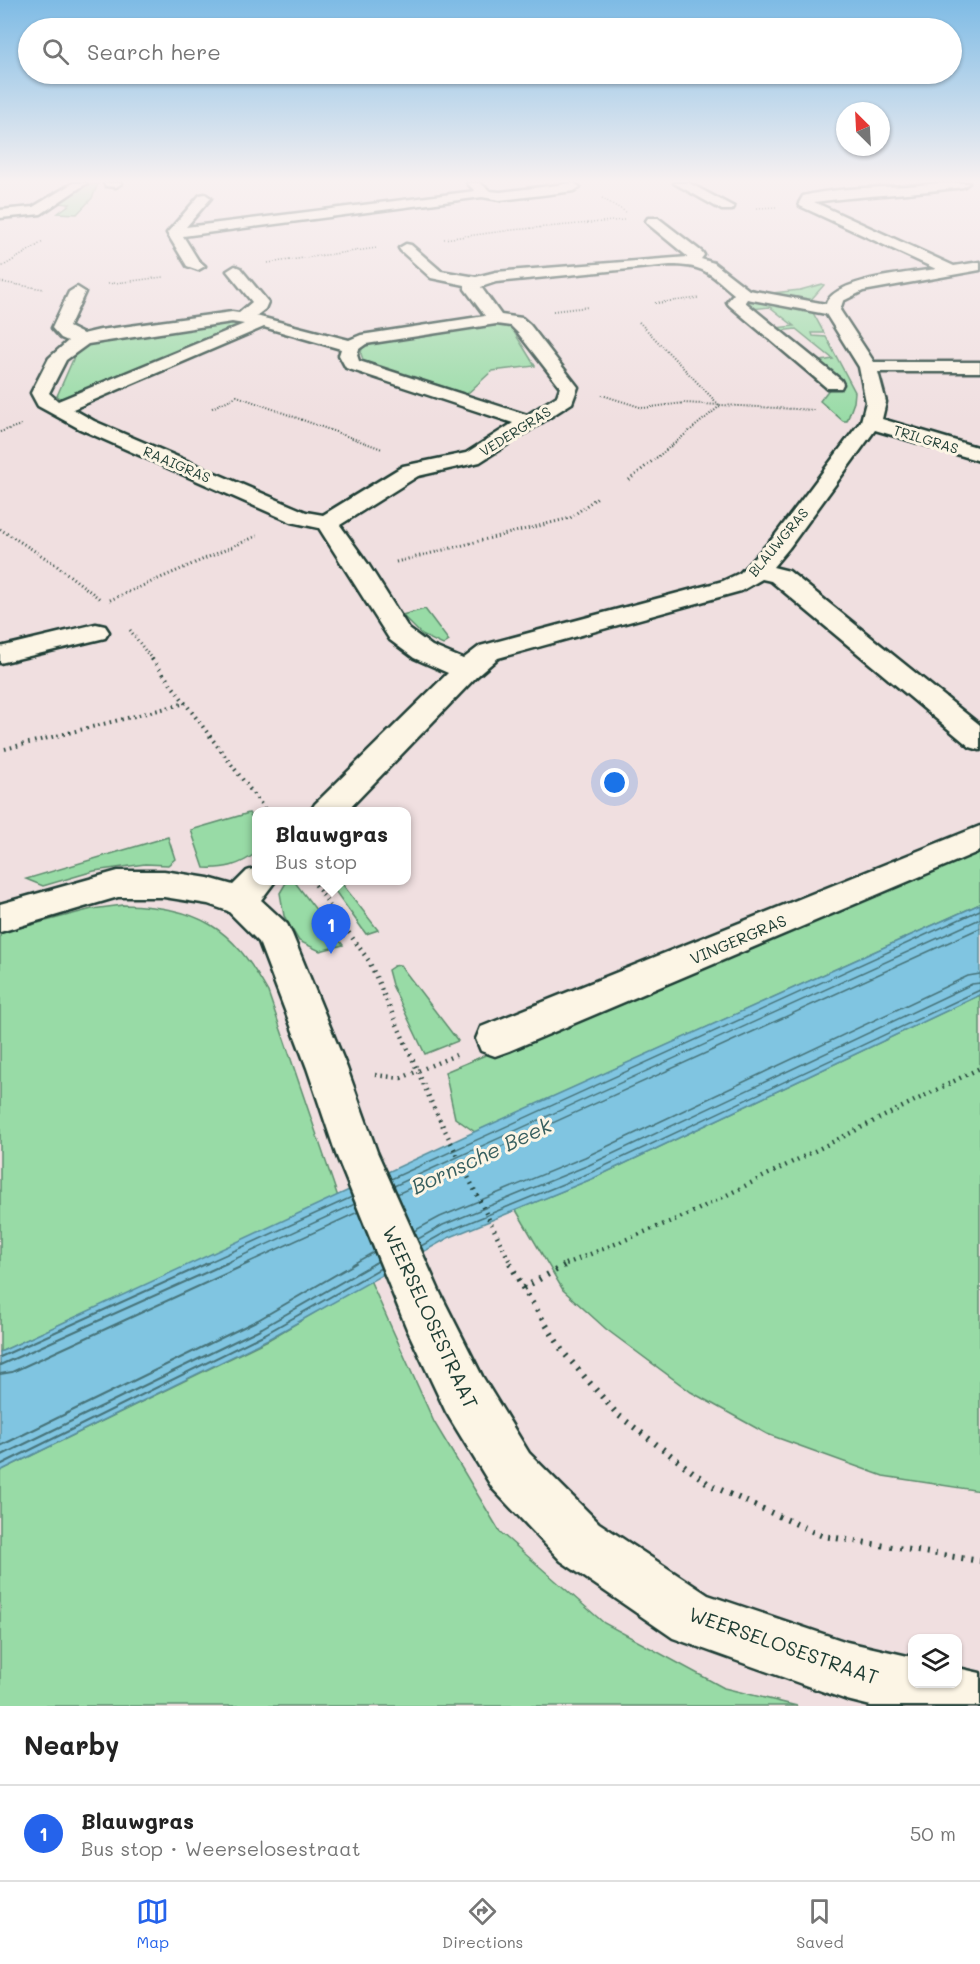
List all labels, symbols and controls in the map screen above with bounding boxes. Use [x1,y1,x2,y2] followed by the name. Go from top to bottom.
[18,18,962,84] search box
[39,35,72,68] icon: search
[87,37,221,66] text: Search here
[836,102,890,156] north arrow
[476,402,554,460] street label: VEDERGRAS
[891,420,961,458] street label: TRILGRAS
[140,441,214,487] street label: RAAIGRAS
[744,504,812,580] street label: BLAUWGRAS
[600,768,629,797] your location
[252,807,411,885] popup
[275,819,388,848] text: Blauwgras
[275,848,357,874] text: Bus stop
[312,904,350,954] pin: 1
[687,909,789,969] street label: VINGERGRAS
[406,1110,556,1199] water label: Bornsche Beek
[377,1221,485,1413] street label: WEERSELOSESTRAAT
[686,1600,882,1690] street label: WEERSELOSESTRAAT
[908,1634,962,1688] map controls
[908,1634,962,1688] button: layers
[24,1728,119,1762] text: Nearby
[81,1806,194,1835] text: Blauwgras
[39,1820,48,1846] text: 1
[910,1820,956,1846] text: 50 m
[81,1835,360,1861] text: Bus stop · Weerselosestraat
[136,1895,169,1952] tab: Map
[442,1895,523,1952] tab: Directions
[796,1895,844,1952] tab: Saved

